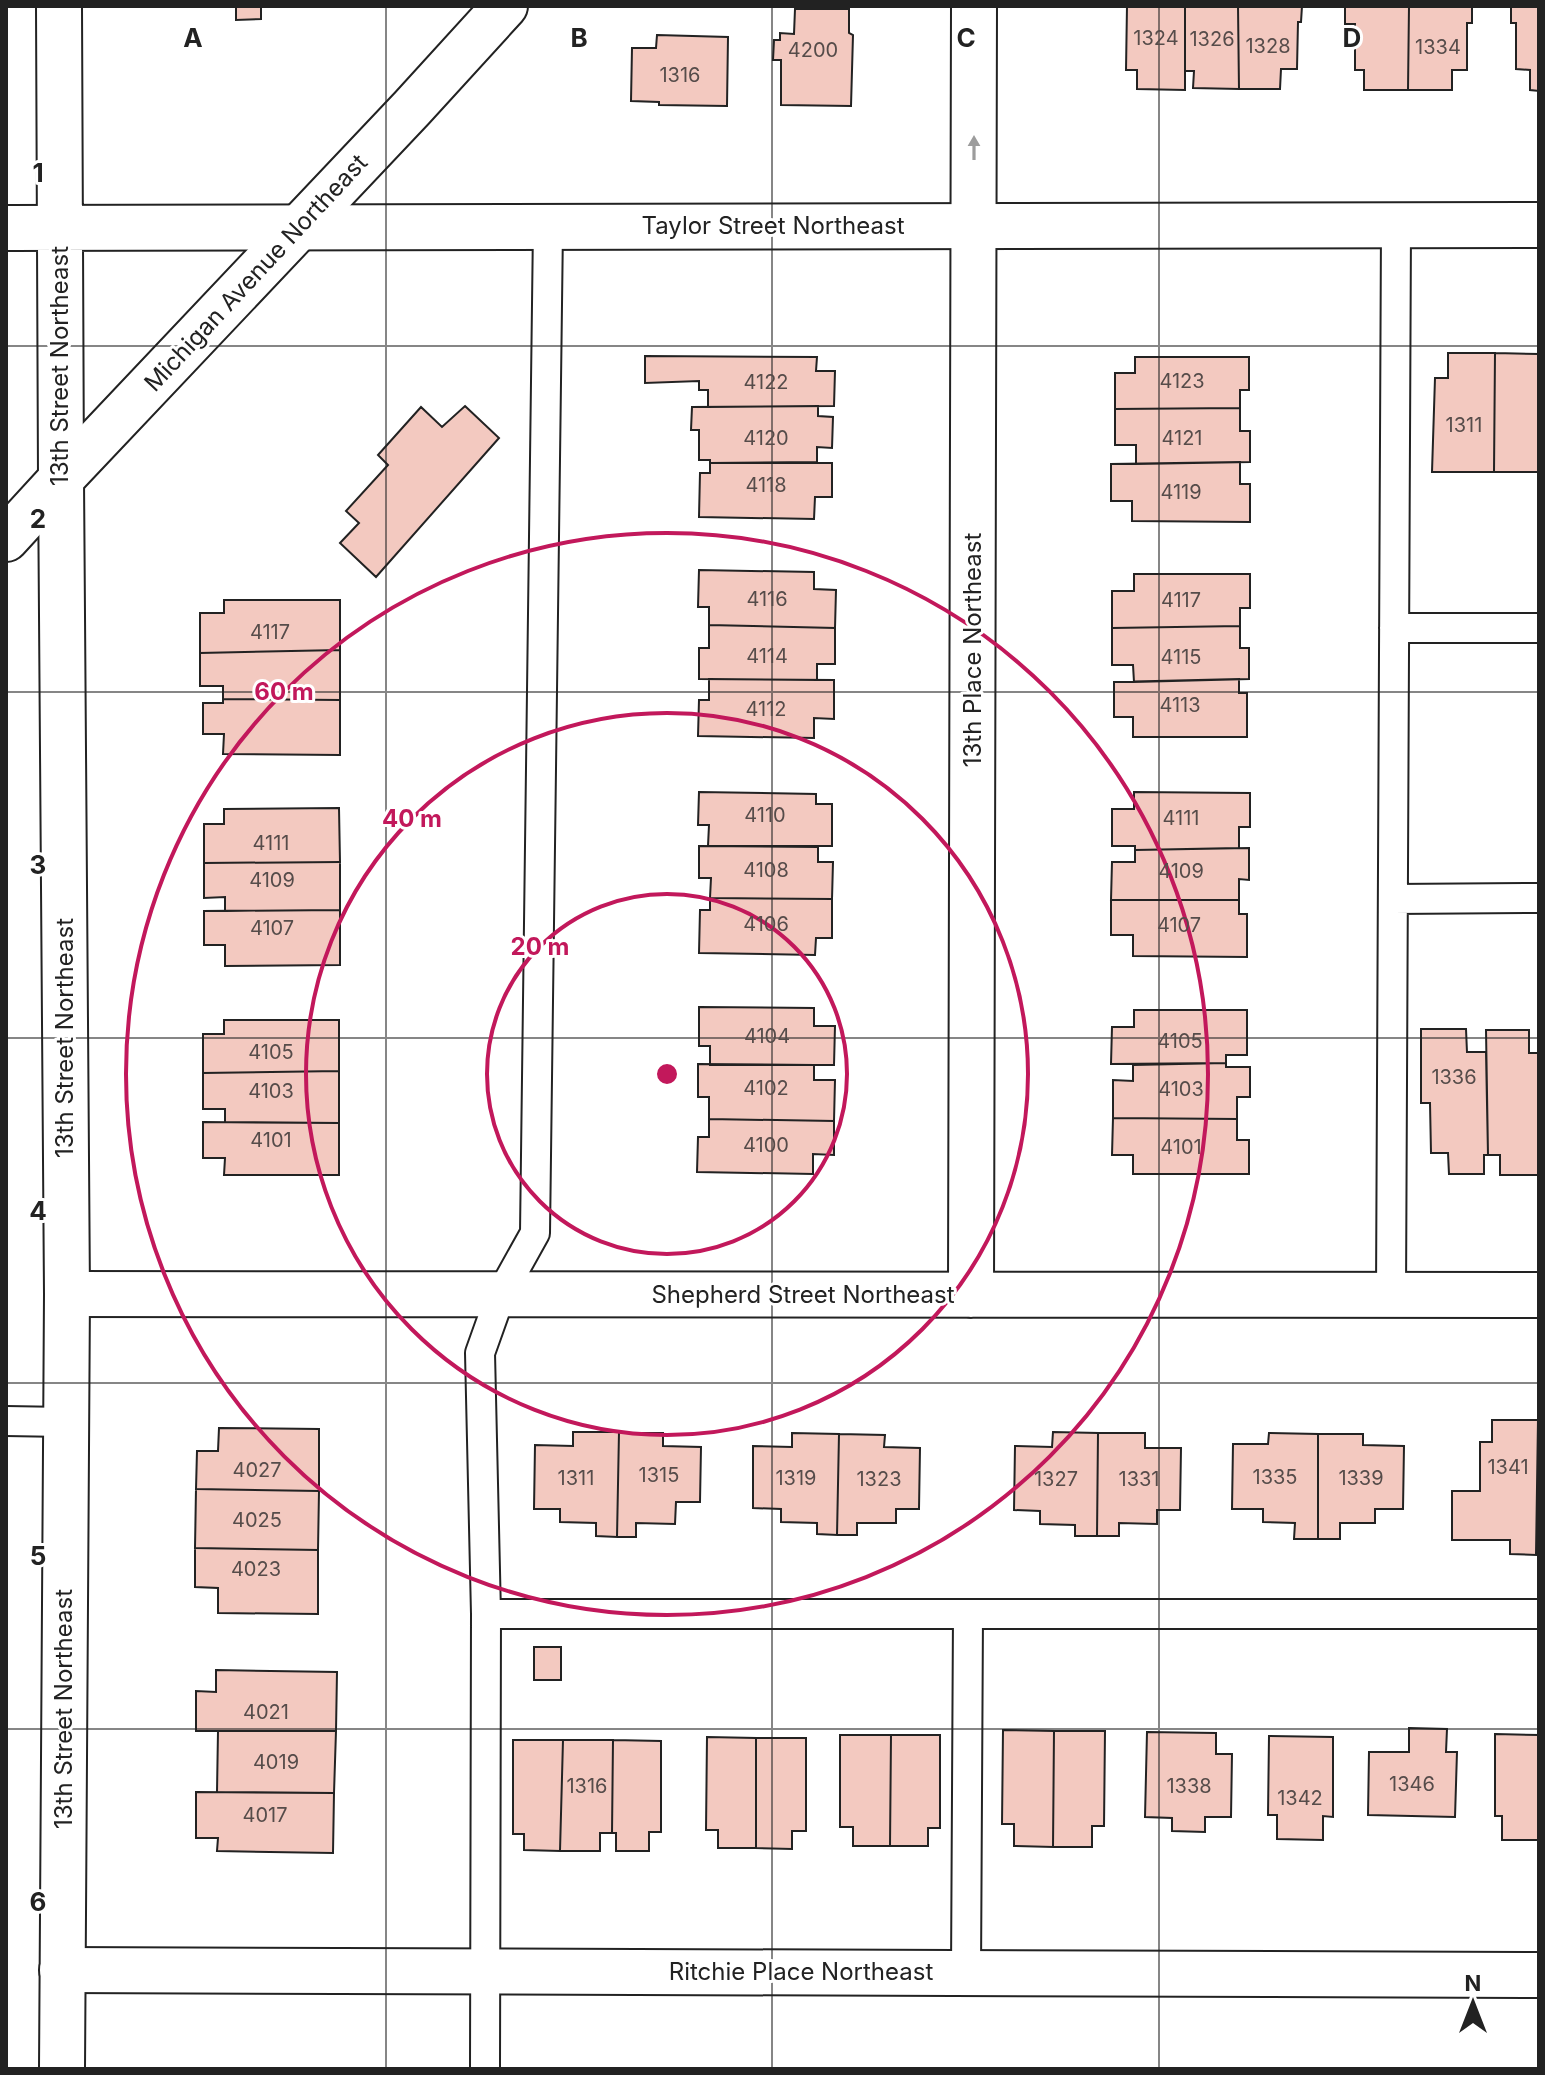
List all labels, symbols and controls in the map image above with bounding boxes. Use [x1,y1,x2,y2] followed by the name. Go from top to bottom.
[183,22,203,53] text: A
[570,22,588,53] text: B
[956,22,976,53] text: C
[1343,22,1361,53] text: D
[1133,26,1179,50] house number: 1324
[1189,27,1235,51] house number: 1326
[1245,34,1291,58] house number: 1328
[1415,35,1461,59] house number: 1334
[788,38,838,62] house number: 4200
[659,63,701,87] house number: 1316
[968,135,980,160] one-way arrow
[138,148,373,397] street label: Michigan Avenue Northeast
[32,157,44,188] text: 1
[641,211,905,240] street label: Taylor Street Northeast
[45,246,74,486] street label: 13th Street Northeast
[1159,369,1205,393] house number: 4123
[743,370,789,394] house number: 4122
[1446,413,1482,437] house number: 1311
[743,426,789,450] house number: 4120
[1162,426,1203,450] house number: 4121
[745,473,787,497] house number: 4118
[1160,480,1202,504] house number: 4119
[30,503,46,534] text: 2
[958,533,987,767] street label: 13th Place Northeast
[746,587,788,611] house number: 4116
[1161,588,1201,612] house number: 4117
[250,620,290,644] house number: 4117
[746,644,788,668] house number: 4114
[1161,645,1201,669] house number: 4115
[254,677,314,706] text: 60 m
[1159,693,1201,717] house number: 4113
[746,697,787,721] house number: 4112
[744,803,786,827] house number: 4110
[382,804,442,833] text: 40 m
[1163,806,1199,830] house number: 4111
[253,831,289,855] house number: 4111
[30,849,46,880] text: 3
[743,858,789,882] house number: 4108
[1158,859,1204,883] house number: 4109
[249,868,295,892] house number: 4109
[743,912,789,936] house number: 4106
[1157,913,1201,937] house number: 4107
[250,916,294,940] house number: 4107
[50,918,79,1158] street label: 13th Street Northeast
[511,932,569,961] text: 20 m
[744,1024,790,1048] house number: 4104
[1157,1029,1203,1053] house number: 4105
[248,1040,294,1064] house number: 4105
[653,1060,681,1088] centre of rings
[1431,1065,1477,1089] house number: 1336
[743,1076,789,1100] house number: 4102
[1158,1077,1204,1101] house number: 4103
[248,1079,294,1103] house number: 4103
[250,1128,292,1152] house number: 4101
[743,1133,789,1157] house number: 4100
[1160,1135,1202,1159] house number: 4101
[29,1195,47,1226] text: 4
[651,1280,955,1309] street label: Shepherd Street Northeast
[1487,1455,1529,1479] house number: 1341
[232,1458,282,1482] house number: 4027
[639,1463,679,1487] house number: 1315
[1253,1465,1298,1489] house number: 1335
[558,1466,594,1490] house number: 1311
[775,1466,817,1490] house number: 1319
[1338,1466,1384,1490] house number: 1339
[856,1467,902,1491] house number: 1323
[1034,1467,1078,1491] house number: 1327
[1119,1467,1159,1491] house number: 1331
[232,1508,282,1532] house number: 4025
[30,1540,46,1571] text: 5
[231,1557,281,1581] house number: 4023
[49,1589,78,1829] street label: 13th Street Northeast
[243,1700,289,1724] house number: 4021
[253,1750,299,1774] house number: 4019
[1389,1772,1435,1796] house number: 1346
[566,1774,608,1798] house number: 1316
[1166,1774,1212,1798] house number: 1338
[1277,1786,1323,1810] house number: 1342
[243,1803,288,1827] house number: 4017
[30,1886,46,1917] text: 6
[669,1957,933,1986] street label: Ritchie Place Northeast
[1433,1963,1513,2043] north arrow
[1465,1970,1481,1996] text: N

